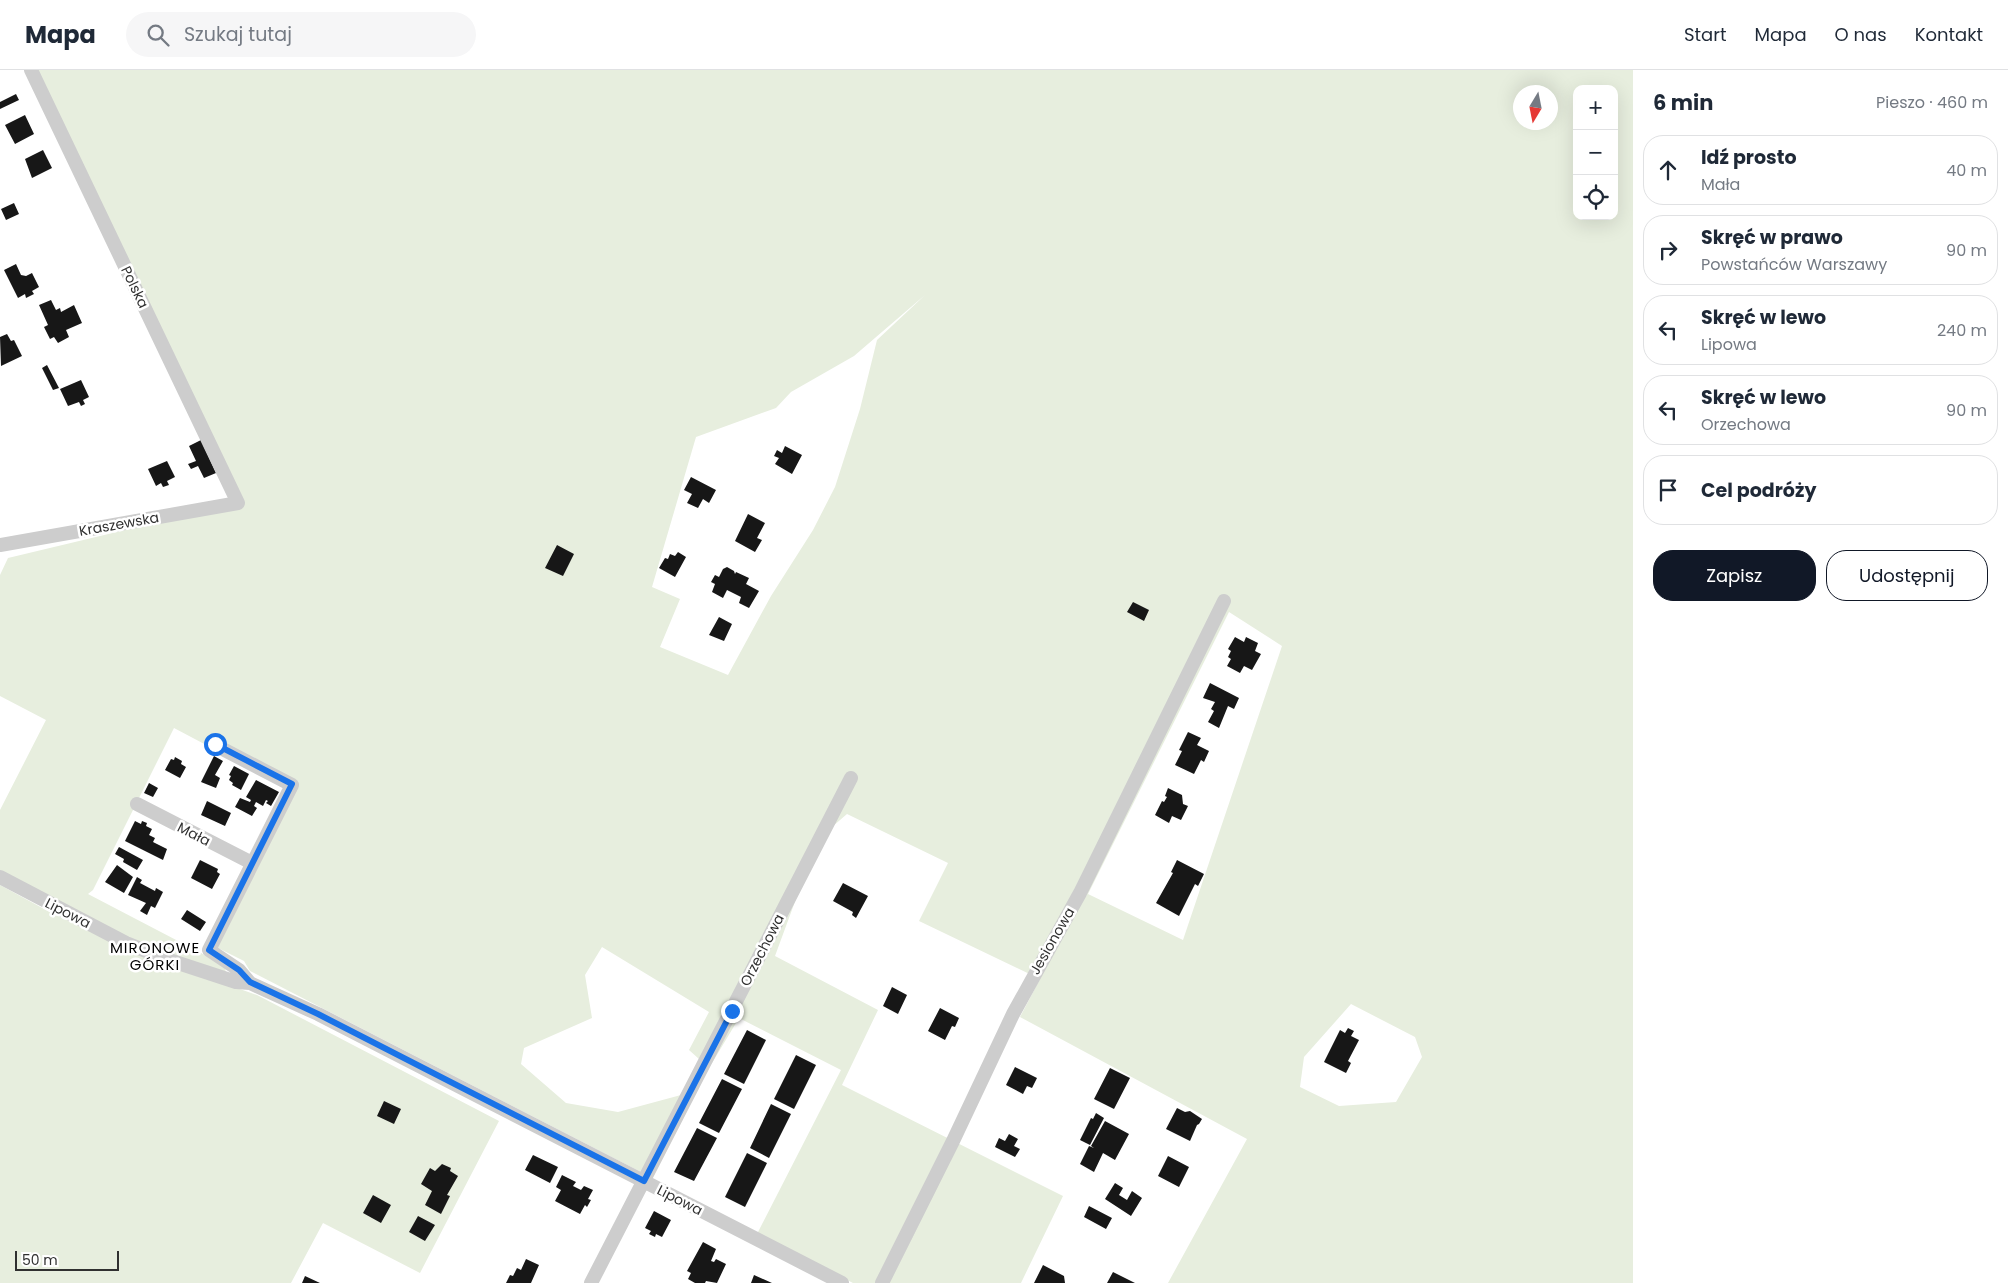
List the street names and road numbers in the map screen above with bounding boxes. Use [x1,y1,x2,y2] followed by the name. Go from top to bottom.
[116,263,154,311] street label: Polska
[77,507,161,541] street label: Kraszewska
[174,817,214,851] street label: Mała
[42,893,94,933] street label: Lipowa
[1025,904,1079,978] street label: Jesionowa
[735,910,789,990] street label: Orzechowa
[654,1180,706,1220] street label: Lipowa

